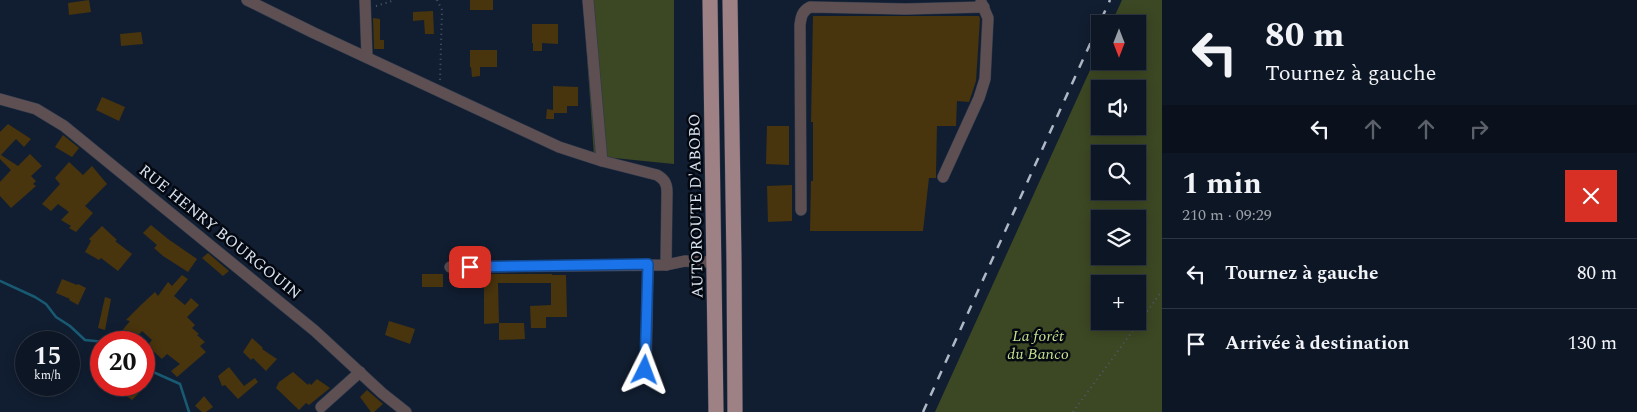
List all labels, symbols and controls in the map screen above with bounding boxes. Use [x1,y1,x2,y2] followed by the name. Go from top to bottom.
[1265,9,1345,62] text: 80 m
[1091,15,1146,70] north arrow
[1091,15,1146,330] map controls
[1182,20,1247,85] icon: left
[1265,57,1436,90] text: Tournez à gauche
[1091,80,1146,135] button: sound
[682,113,710,299] street label: AUTOROUTE D'ABOBO
[1306,115,1334,143] icon: left
[1359,115,1387,143] icon: ahead
[1412,115,1440,143] icon: ahead
[1465,115,1493,143] icon: right
[1091,145,1146,200] button: search
[134,159,306,305] street label: RUE HENRY BOURGOUIN
[1182,161,1262,207] text: 1 min
[1565,170,1617,222] button: close
[1182,203,1272,227] text: 210 m · 09:29
[1091,210,1146,265] button: layers
[449,246,491,288] pin
[456,253,484,281] icon: arrive
[1225,259,1378,288] text: Tournez à gauche
[1577,259,1617,288] text: 80 m
[1182,260,1210,288] icon: left
[1091,275,1146,330] button: +
[1007,324,1069,366] park label: La forêt du Banco
[1225,329,1409,358] text: Arrivée à destination
[1567,329,1617,358] text: 130 m
[1182,330,1210,358] icon: arrive
[90,331,155,396] speed limit sign: 20
[33,338,62,376] text: 15
[618,343,670,395] position arrow
[34,366,61,385] text: km/h

